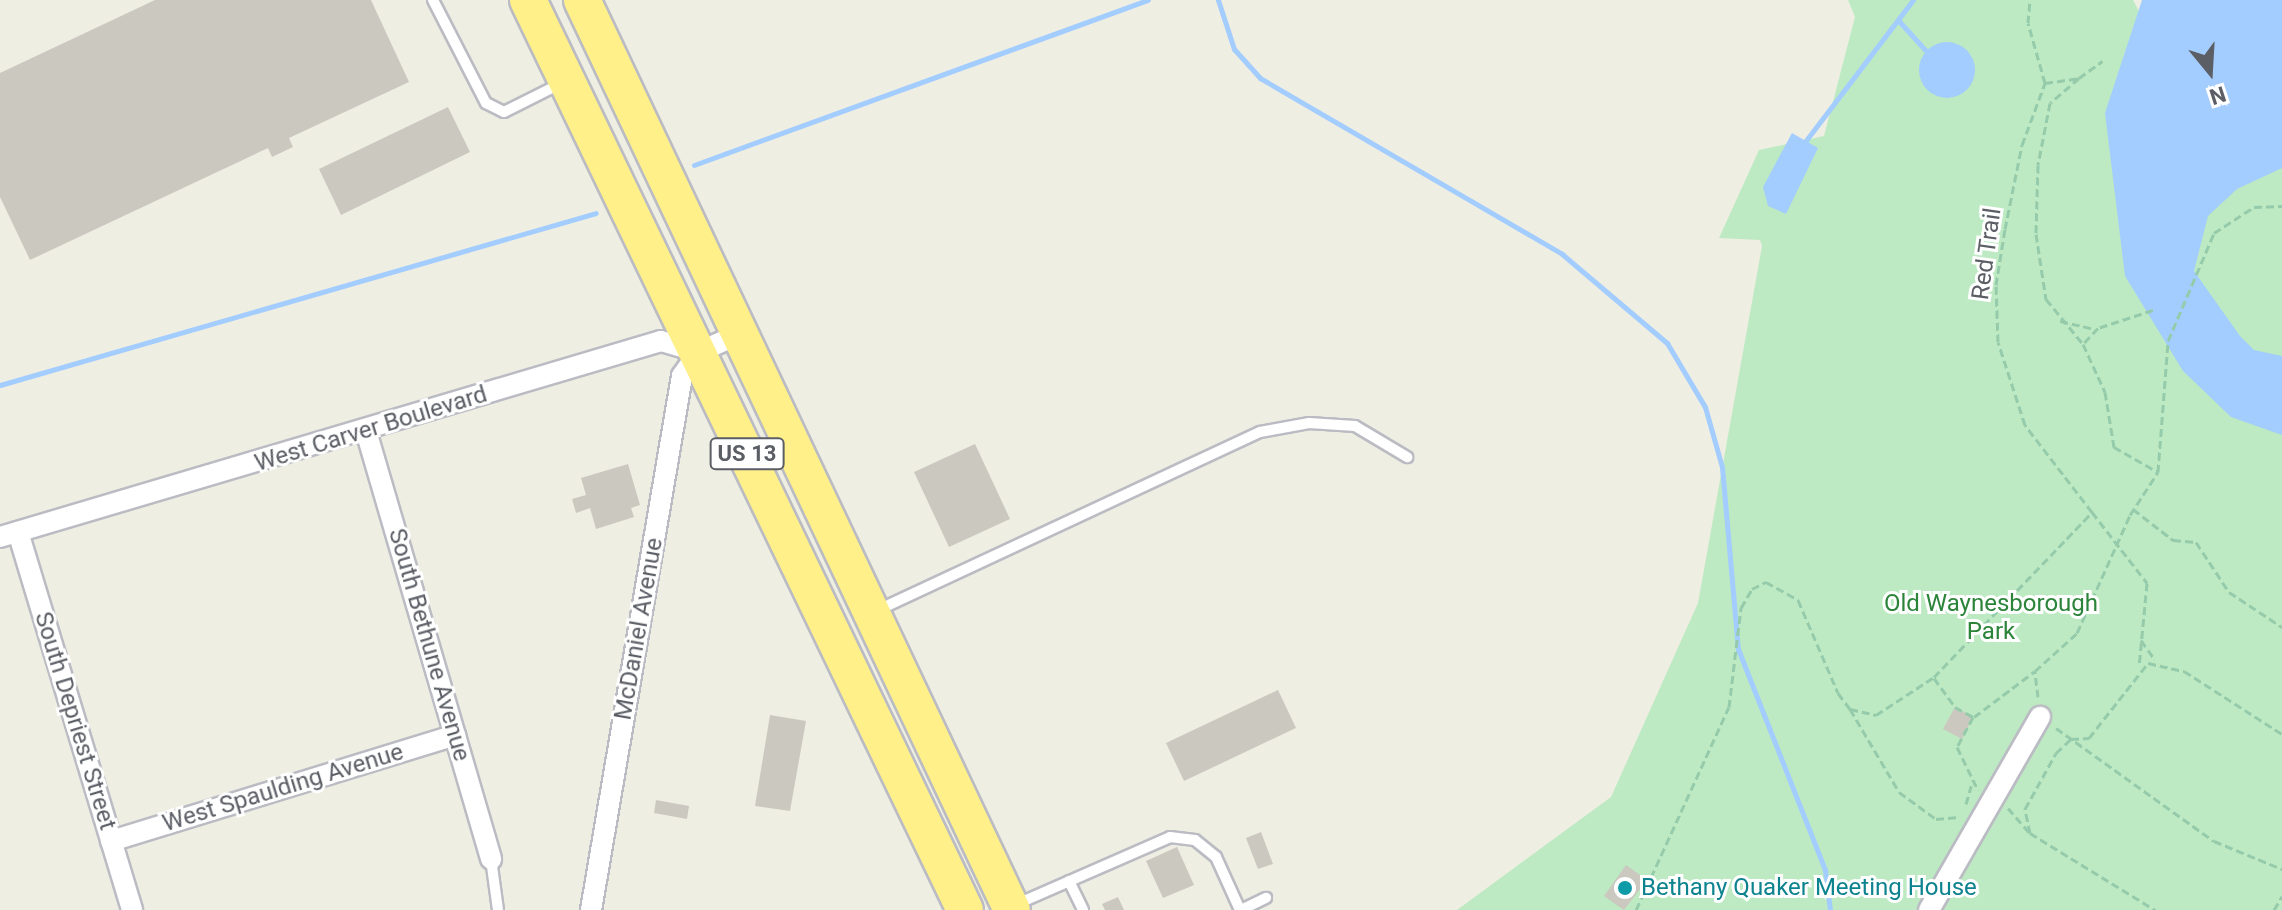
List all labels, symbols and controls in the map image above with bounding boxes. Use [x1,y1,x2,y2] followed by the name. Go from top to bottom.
[2170,32,2250,112] north arrow
[2206,81,2229,110] text: N
[1966,206,2008,302] street label: Red Trail
[251,380,491,478] street label: West Carver Boulevard
[709,436,785,472] road number: US 13
[382,525,476,765] street label: South Bethune Avenue
[609,536,669,722] street label: McDaniel Avenue
[1884,590,2098,646] park label: Old Waynesborough Park
[28,609,122,833] street label: South Depriest Street
[159,738,407,838] street label: West Spaulding Avenue
[1641,874,1977,902] place label: Bethany Quaker Meeting House
[1616,879,1634,897] marker: Bethany Quaker Meeting House

